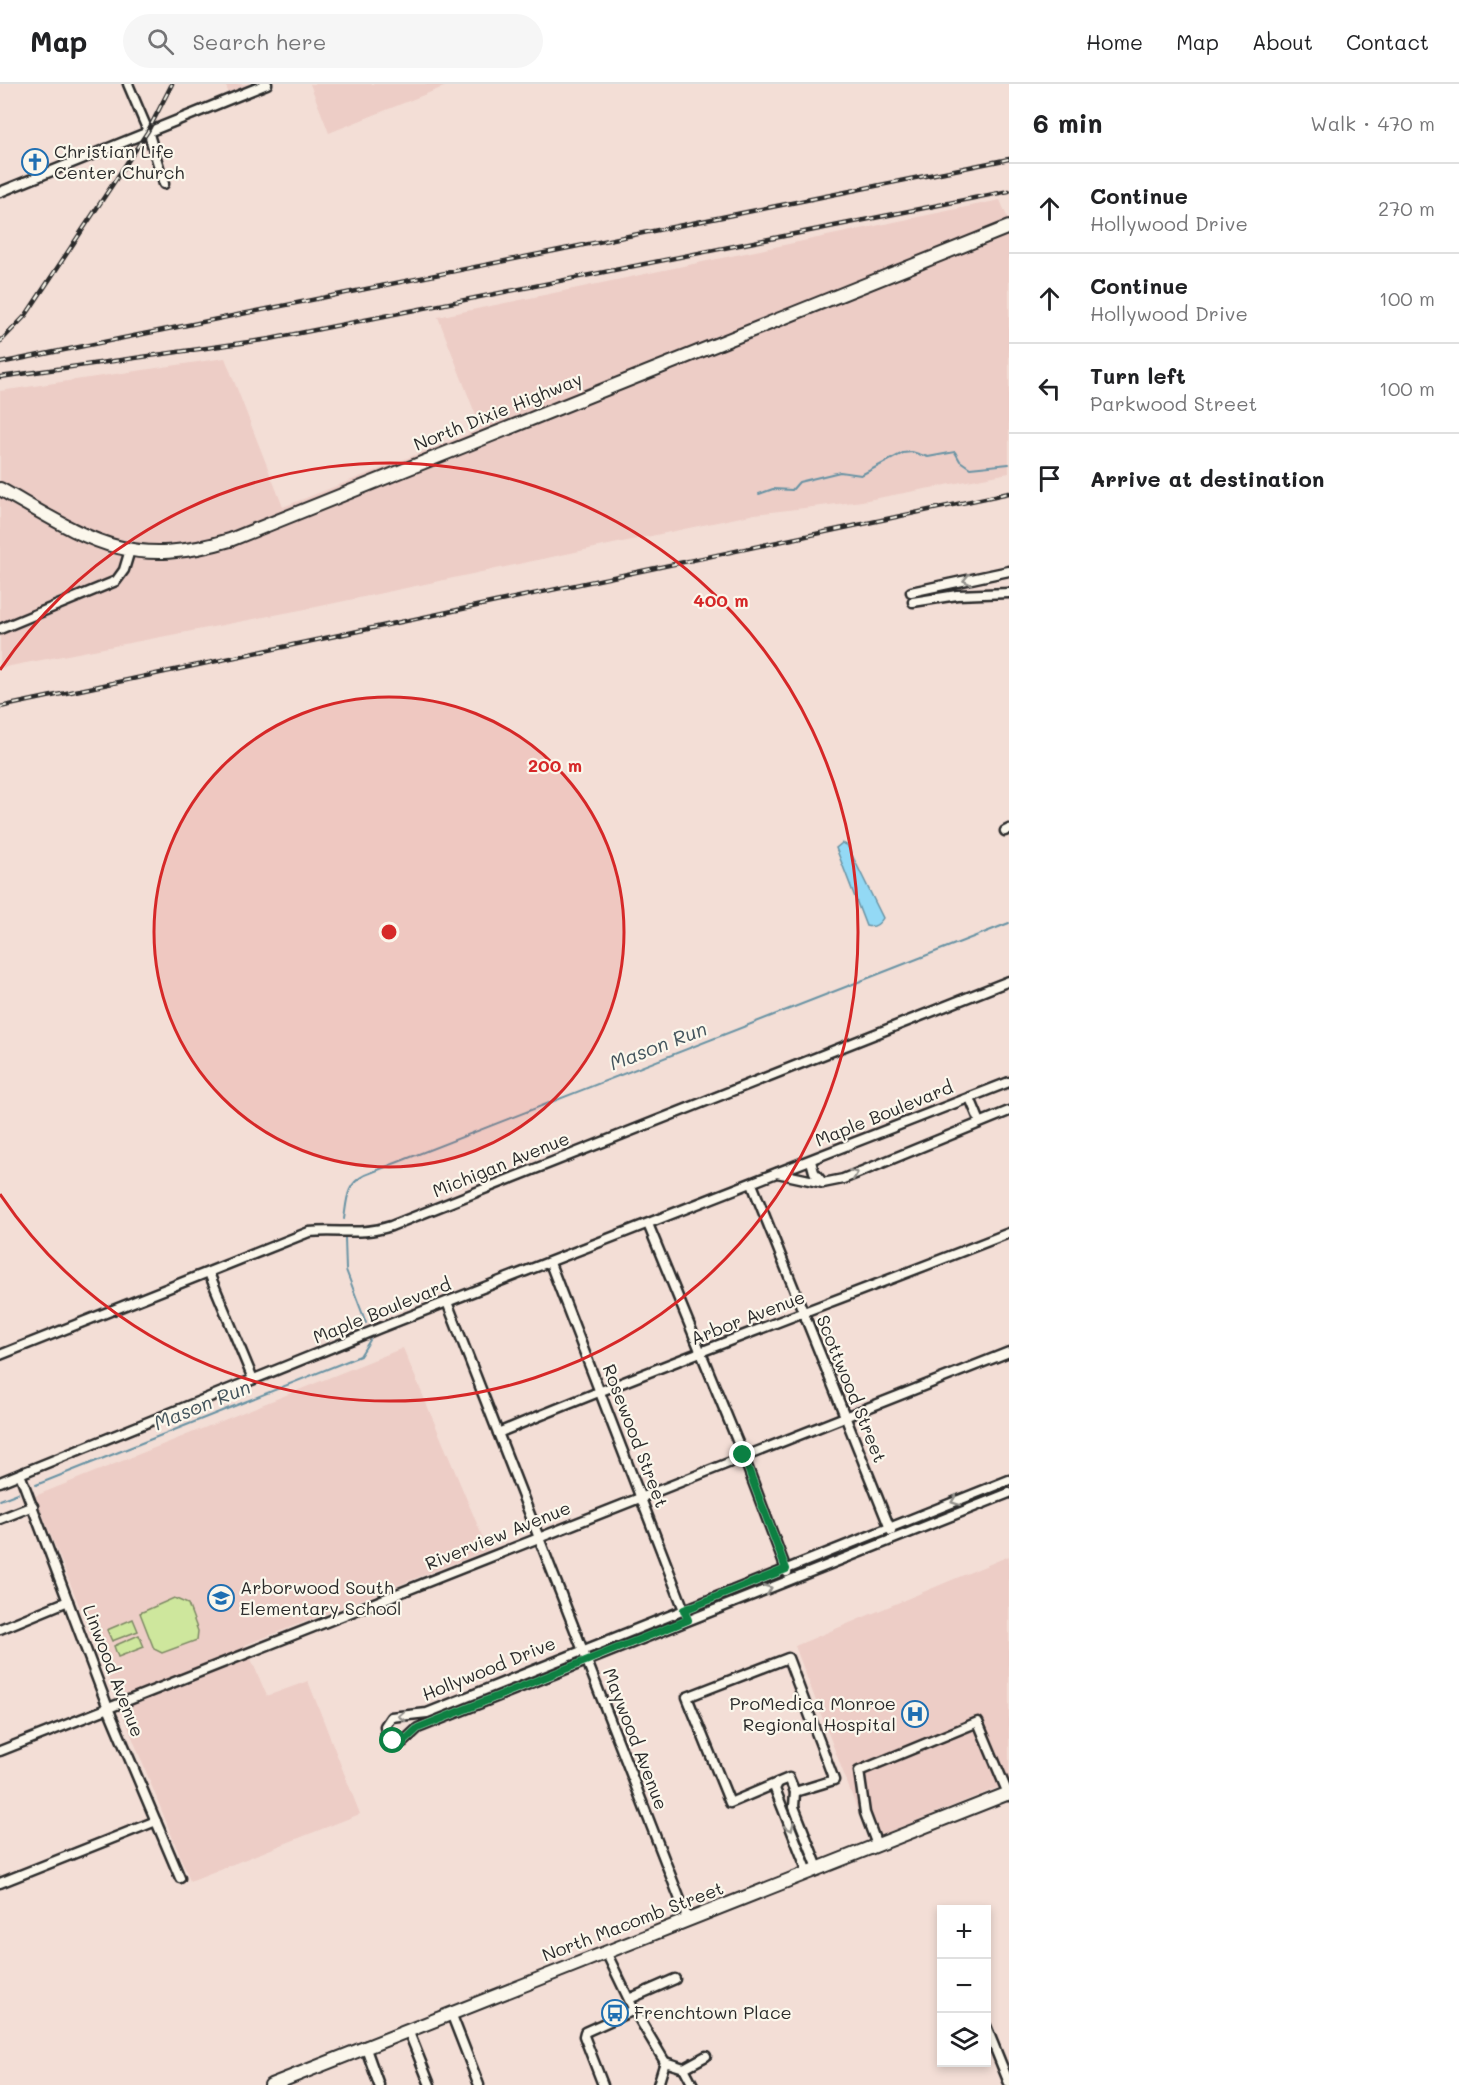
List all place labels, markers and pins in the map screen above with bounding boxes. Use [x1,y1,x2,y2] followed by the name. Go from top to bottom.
[54,139,184,184] place label: Christian Life Center Church
[20,147,50,177] church icon: Christian Life Center Church
[379,922,399,942] centre of rings
[240,1575,402,1620] place label: Arborwood South Elementary School
[206,1583,236,1613] school or university icon: Arborwood South Elementary School
[729,1691,896,1736] place label: ProMedica Monroe Regional Hospital
[900,1699,930,1729] hospital icon: ProMedica Monroe Regional Hospital
[600,1998,630,2028] bus stop icon: Frenchtown Place
[634,2000,792,2024] place label: Frenchtown Place

